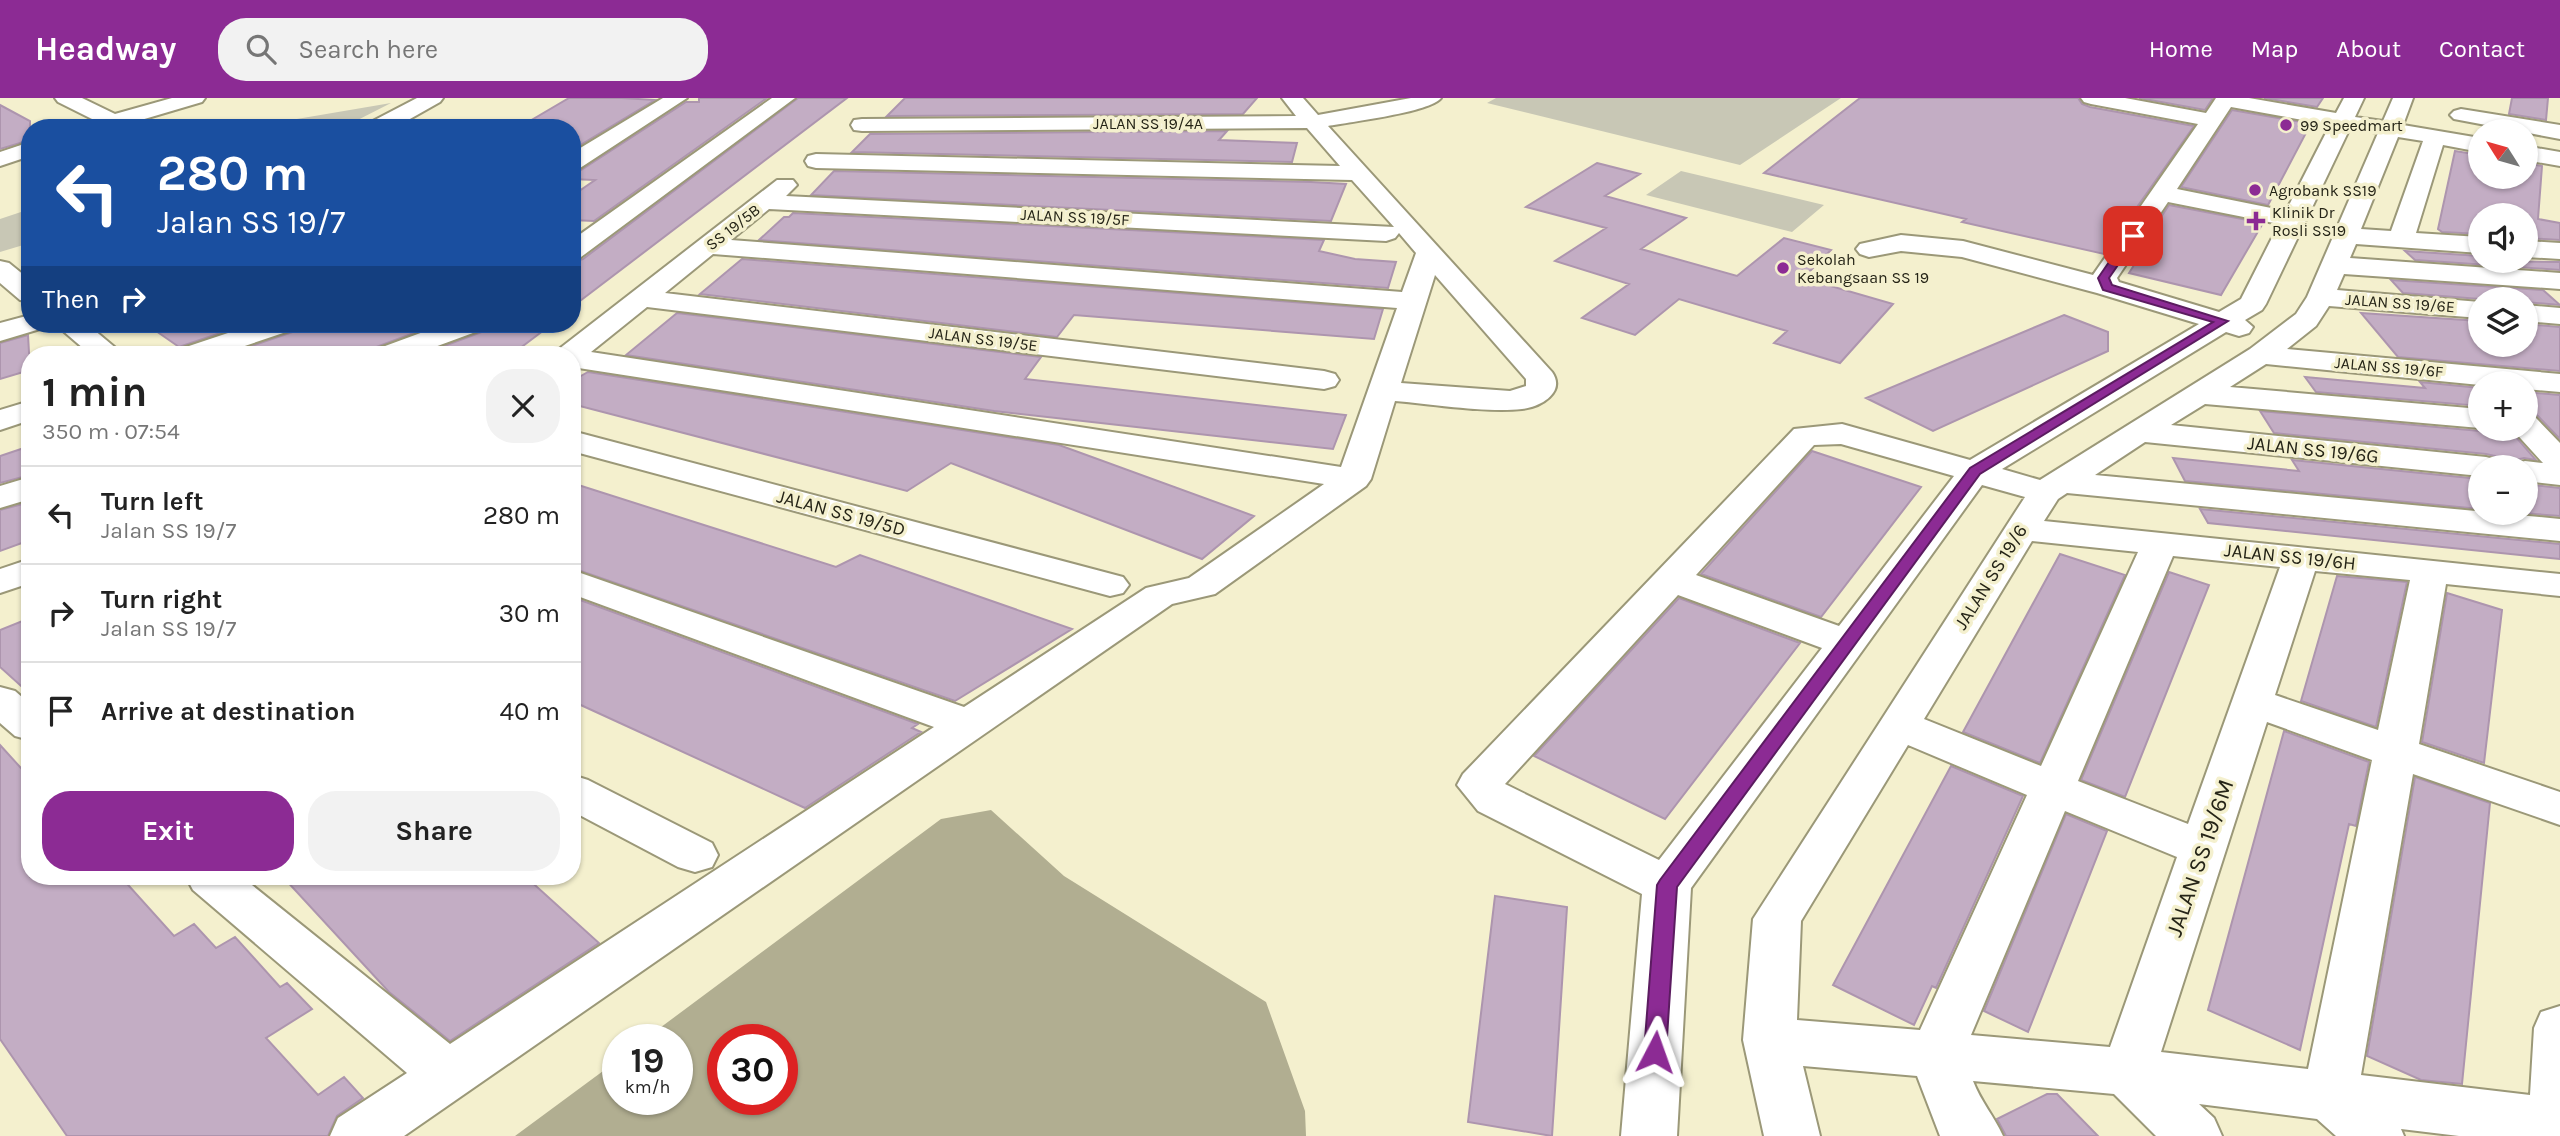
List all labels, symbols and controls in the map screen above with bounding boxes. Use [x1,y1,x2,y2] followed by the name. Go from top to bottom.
[218,18,708,81] search box
[35,30,176,68] text: Headway
[242,30,280,68] icon: search
[298,34,438,65] text: Search here
[2149,35,2213,63] text: Home
[2251,35,2298,63] text: Map
[2336,35,2401,63] text: About
[2439,35,2525,63] text: Contact
[1093,114,1203,133] street label: JALAN SS 19/4A
[2300,116,2403,135] place label: 99 Speedmart
[2278,117,2294,133] marker: 99 Speedmart
[2468,119,2538,189] north arrow
[2468,119,2538,525] map controls
[157,145,308,202] text: 280 m
[42,147,133,238] icon: left
[2269,181,2376,200] place label: Agrobank SS19
[2247,182,2263,198] marker: Agrobank SS19
[702,200,764,254] street label: SS 19/5B
[2272,203,2346,240] place label: Klinik Dr Rosli SS19
[2468,203,2538,273] button: sound
[157,204,345,241] text: Jalan SS 19/7
[1020,205,1130,229] street label: JALAN SS 19/5F
[2103,206,2163,266] pin
[2246,211,2266,231] marker: Klinik Dr Rosli SS19
[2114,217,2152,255] icon: arrive
[1797,250,1929,287] place label: Sekolah Kebangsaan SS 19
[1775,260,1791,276] marker: Sekolah Kebangsaan SS 19
[114,280,152,318] icon: right
[42,284,100,315] text: Then
[2468,287,2538,357] button: layers
[2345,290,2455,316] street label: JALAN SS 19/6E
[927,323,1039,355] street label: JALAN SS 19/5E
[2334,353,2444,381] street label: JALAN SS 19/6F
[42,367,147,417] text: 1 min
[486,369,560,443] button: close
[2468,371,2538,441] button: +
[42,418,180,445] text: 350 m · 07:54
[2246,432,2380,468] street label: JALAN SS 19/6G
[2468,455,2538,525] button: −
[774,485,908,541] street label: JALAN SS 19/5D
[101,486,203,517] text: Turn left
[42,496,80,534] icon: left
[483,500,560,531] text: 280 m
[101,517,236,544] text: Jalan SS 19/7
[1950,520,2032,634] street label: JALAN SS 19/6
[2223,539,2357,575] street label: JALAN SS 19/6H
[101,584,222,615] text: Turn right
[42,594,80,632] icon: right
[499,598,560,629] text: 30 m
[101,615,236,642] text: Jalan SS 19/7
[42,692,80,730] icon: arrive
[101,696,355,727] text: Arrive at destination
[500,696,560,727] text: 40 m
[2160,776,2240,940] street label: JALAN SS 19/6M
[42,791,294,871] button: Exit
[308,791,560,871] button: Share
[1618,1015,1692,1089] position arrow
[707,1024,798,1115] speed limit sign: 30
[631,1040,664,1081] text: 19
[625,1076,670,1098] text: km/h

